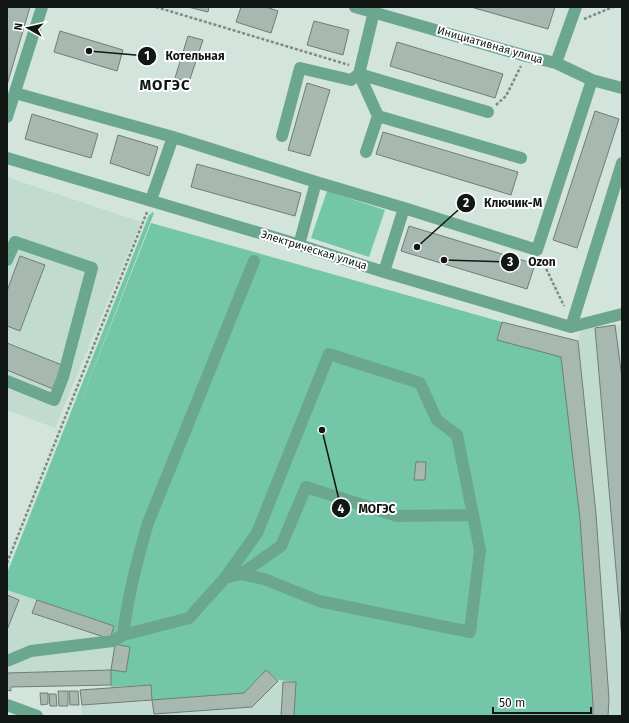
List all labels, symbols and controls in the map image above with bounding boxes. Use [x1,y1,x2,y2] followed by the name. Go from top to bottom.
[8,8,48,48] north arrow
[12,22,26,31] text: N
[436,24,544,66] street label: Инициативная улица
[137,44,233,68] callout: Котельная
[144,49,150,63] text: 1
[165,49,225,63] text: Котельная
[139,76,191,94] district label: МОГЭС
[456,191,550,215] callout: Ключик-М
[463,196,469,210] text: 2
[484,196,543,210] text: Ключик-М
[259,228,369,272] street label: Электрическая улица
[500,250,564,274] callout: Ozon
[506,255,513,269] text: 3
[528,255,556,269] text: Ozon
[331,496,403,520] callout: МОГЭС
[338,502,345,516] text: 4
[359,502,396,516] text: МОГЭС
[493,689,591,715] scale bar
[499,696,525,710] text: 50 m

